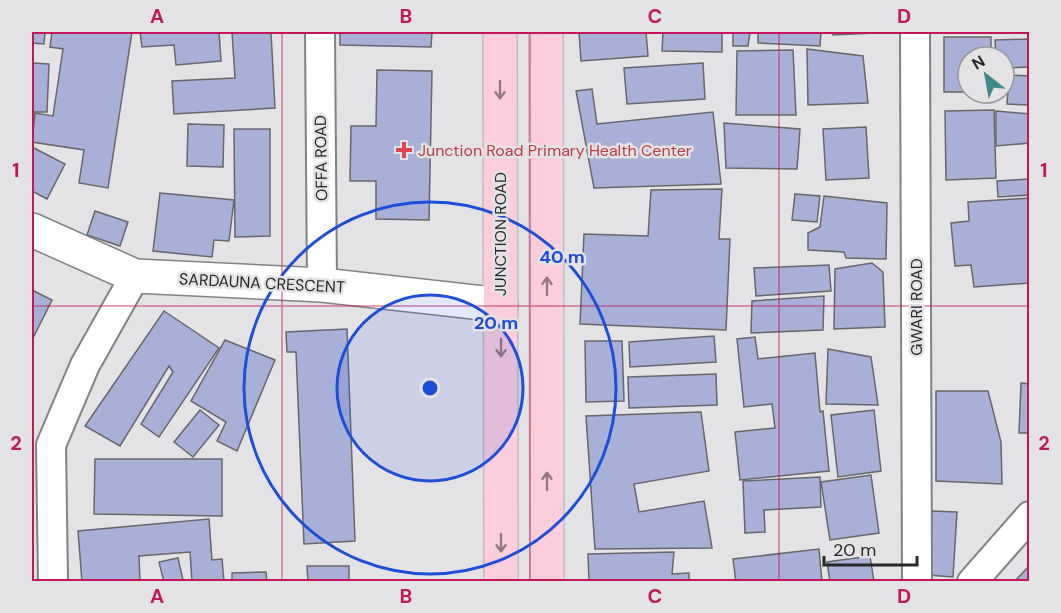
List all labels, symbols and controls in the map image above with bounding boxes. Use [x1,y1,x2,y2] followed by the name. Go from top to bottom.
[150,3,164,29] text: A
[400,3,412,29] text: B
[648,3,662,29] text: C
[897,3,911,29] text: D
[956,45,1016,105] north arrow
[968,51,989,75] text: N
[494,79,506,99] one-way arrow
[310,115,332,201] street label: OFFA ROAD
[418,140,692,161] place label: Junction Road Primary Health Center
[395,141,413,159] marker: Junction Road Primary Health Center
[12,157,20,183] text: 1
[1040,157,1048,183] text: 1
[490,172,511,296] street label: JUNCTION ROAD
[539,245,585,269] text: 40 m
[906,258,927,356] street label: GWARI ROAD
[179,268,345,298] street label: SARDAUNA CRESCENT
[541,277,552,297] one-way arrow
[474,311,518,335] text: 20 m
[495,337,507,357] one-way arrow
[420,378,440,398] centre of rings
[10,430,22,456] text: 2
[1038,430,1050,456] text: 2
[541,472,553,492] one-way arrow
[824,529,917,567] scale bar
[495,532,507,552] one-way arrow
[833,538,876,562] text: 20 m
[150,583,164,609] text: A
[400,583,412,609] text: B
[648,583,662,609] text: C
[897,583,911,609] text: D

